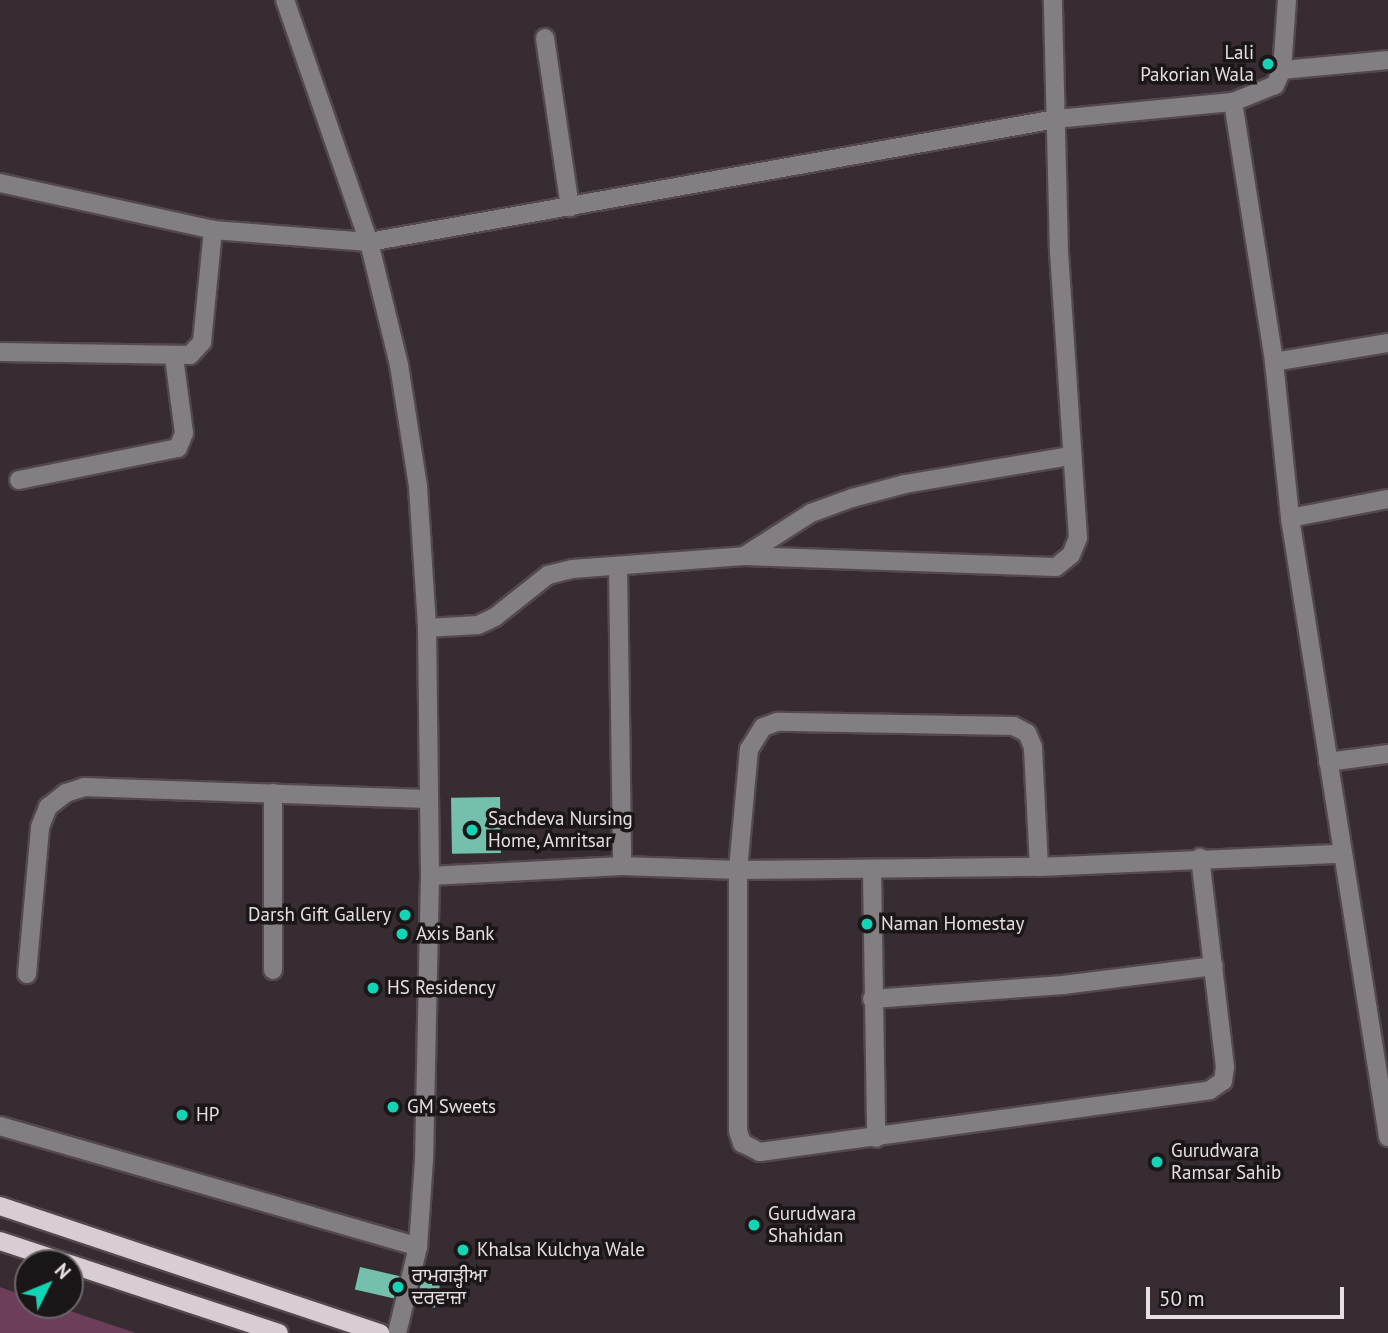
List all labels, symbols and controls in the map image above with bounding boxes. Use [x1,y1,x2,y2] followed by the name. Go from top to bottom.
[1140,42,1254,86] place label: Lali Pakorian Wala
[1260,56,1276,72] marker: Lali Pakorian Wala
[488,808,633,852] place label: Sachdeva Nursing Home, Amritsar
[462,820,482,840] marker: Sachdeva Nursing Home, Amritsar
[248,904,391,926] place label: Darsh Gift Gallery
[397,907,413,923] marker: Darsh Gift Gallery
[881,913,1024,935] place label: Naman Homestay
[859,916,875,932] marker: Naman Homestay
[416,923,494,945] place label: Axis Bank
[394,926,410,942] marker: Axis Bank
[387,977,496,999] place label: HS Residency
[365,980,381,996] marker: HS Residency
[407,1096,496,1118] place label: GM Sweets
[385,1099,401,1115] marker: GM Sweets
[196,1104,219,1126] place label: HP
[174,1107,190,1123] marker: HP
[1171,1140,1281,1184] place label: Gurudwara Ramsar Sahib
[1149,1154,1165,1170] marker: Gurudwara Ramsar Sahib
[768,1203,856,1247] place label: Gurudwara Shahidan
[746,1217,762,1233] marker: Gurudwara Shahidan
[477,1239,645,1261] place label: Khalsa Kulchya Wale
[455,1242,471,1258] marker: Khalsa Kulchya Wale
[14,1249,84,1319] north arrow
[50,1258,76,1284] text: N
[412,1265,487,1309] place label: ਰਾਮਗੜ੍ਹੀਆ ਦਰਵਾਜ਼ਾ
[1150,1274,1348,1318] scale bar
[390,1279,406,1295] marker: ਰਾਮਗੜ੍ਹੀਆ ਦਰਵਾਜ਼ਾ
[1159,1285,1205,1312] text: 50 m

